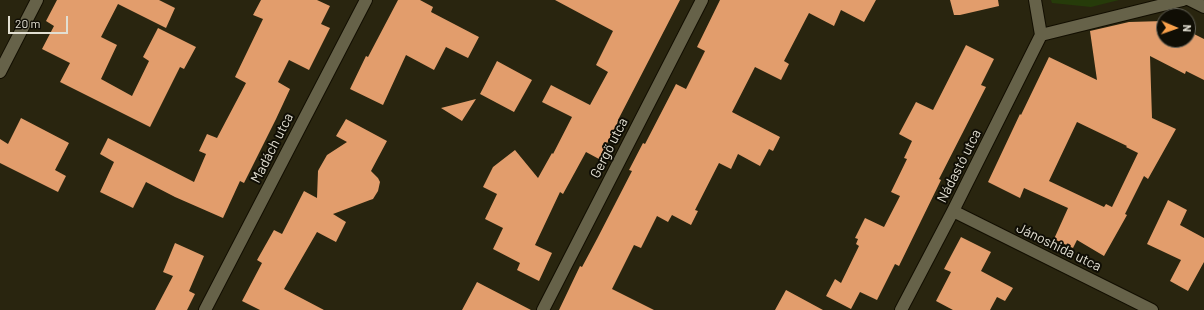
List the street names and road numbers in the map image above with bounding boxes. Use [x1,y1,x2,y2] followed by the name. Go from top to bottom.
[247,110,297,186] street label: Madách utca
[587,115,631,181] street label: Gergő utca
[933,127,985,205] street label: Nádastó utca
[1014,219,1104,275] street label: Jánoshida utca

